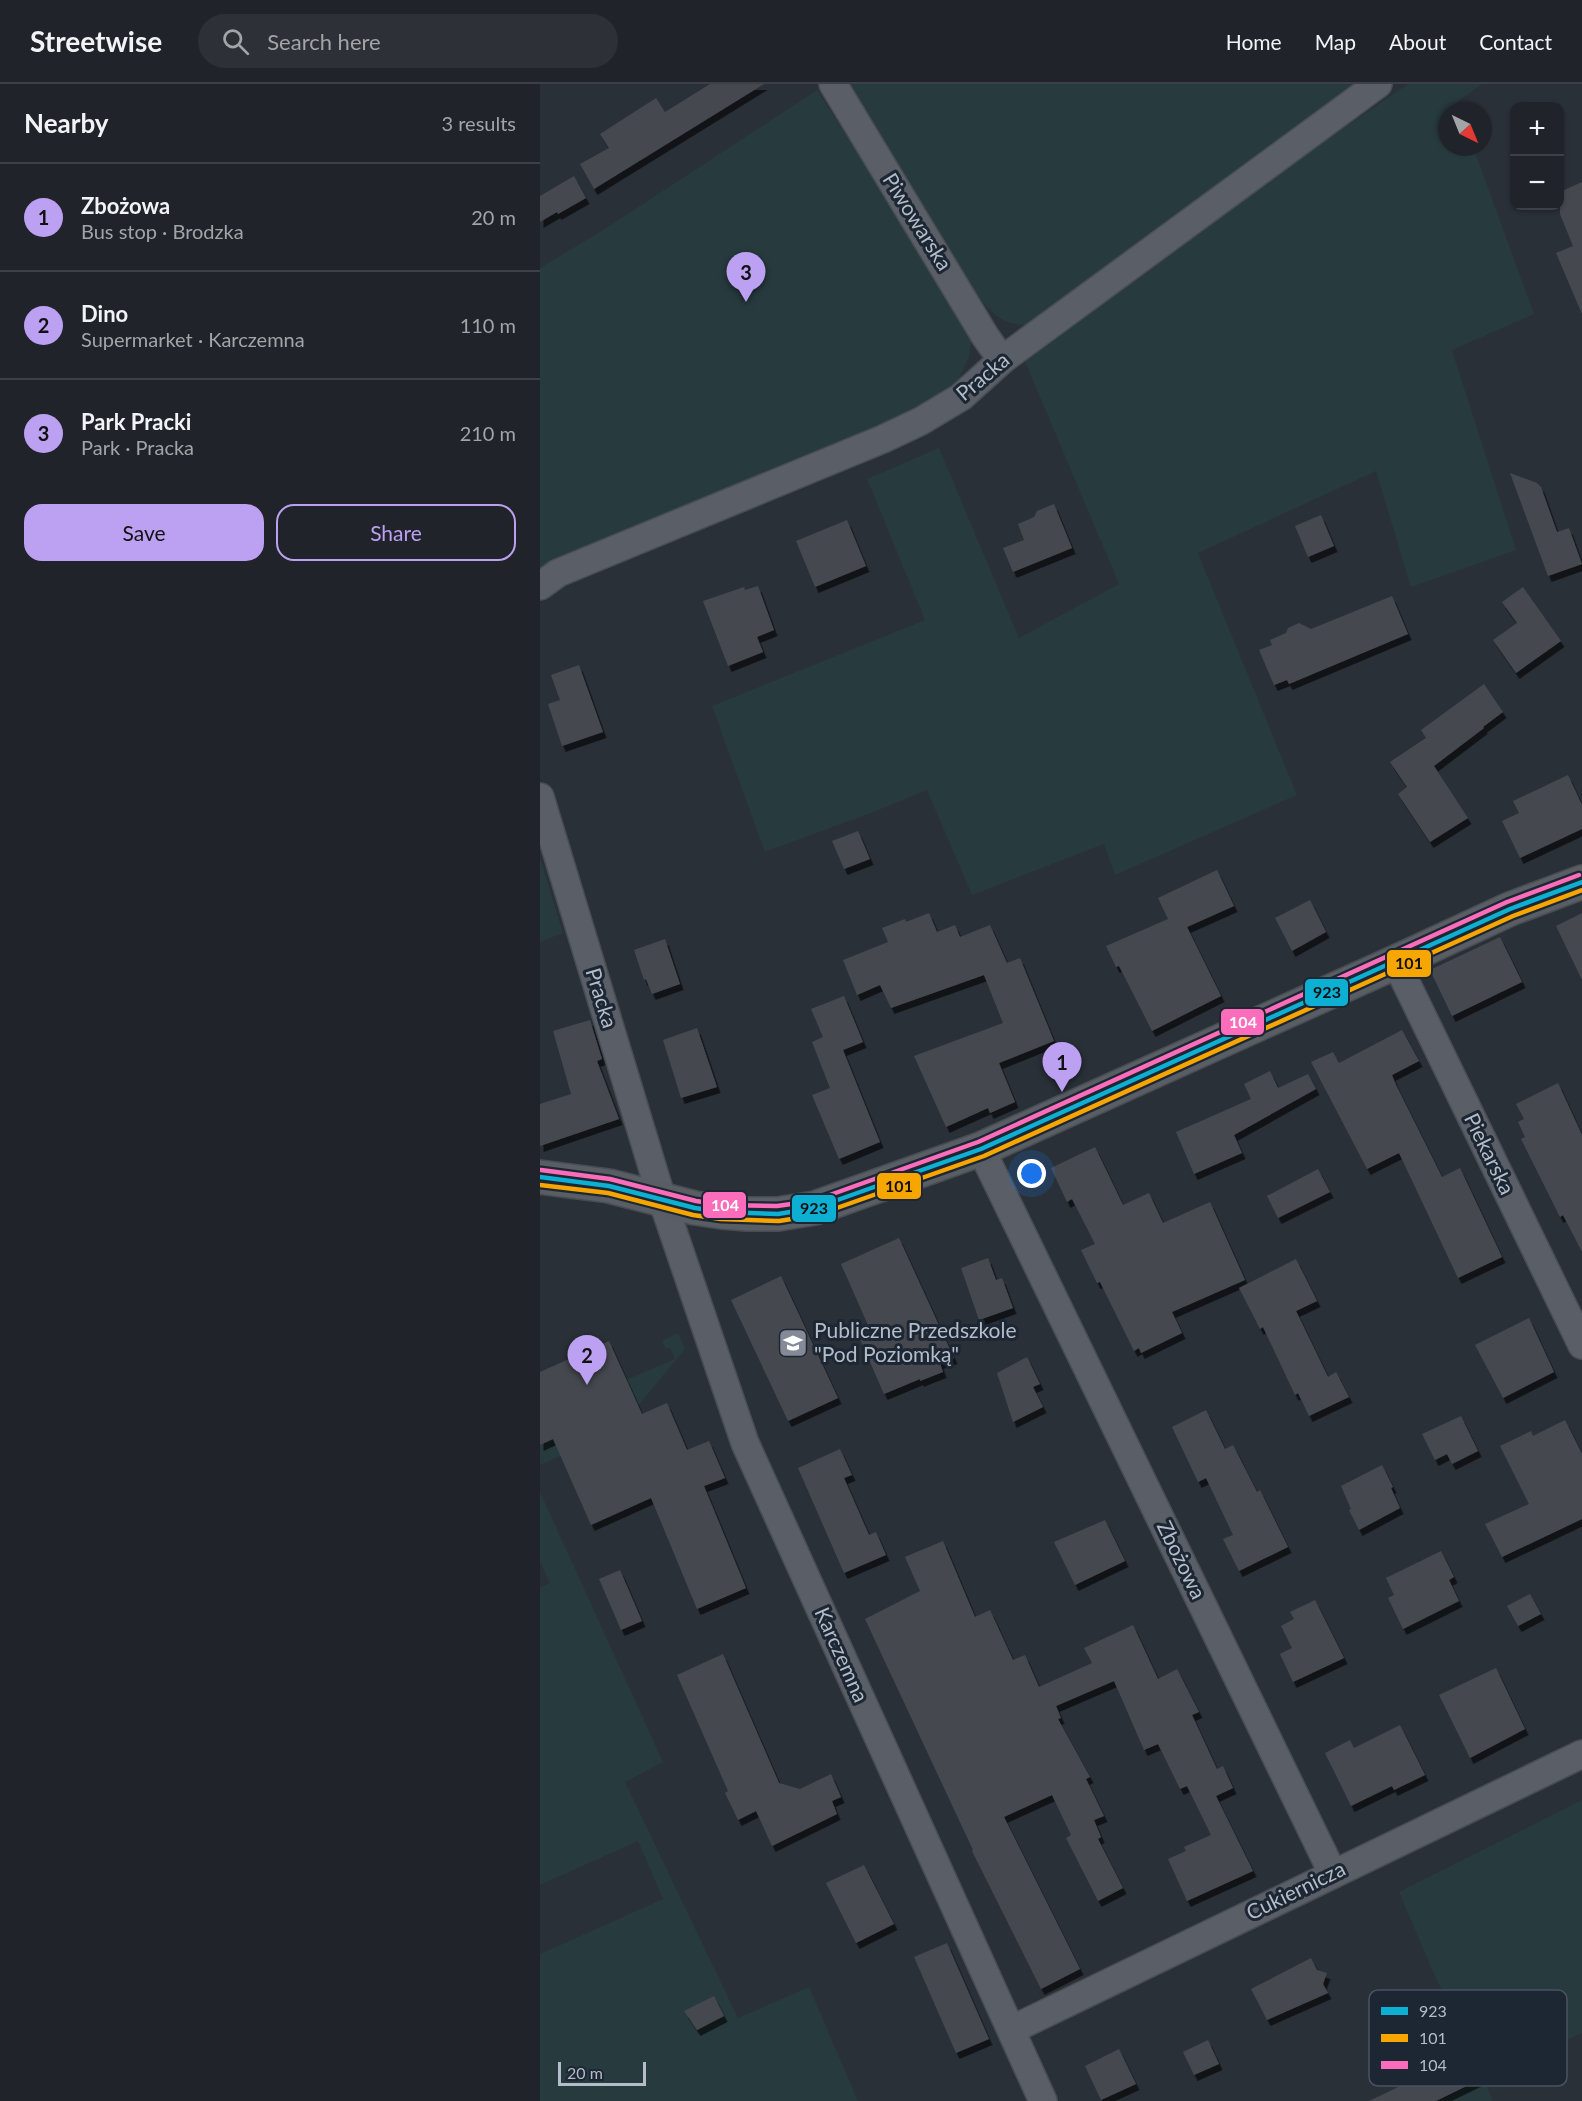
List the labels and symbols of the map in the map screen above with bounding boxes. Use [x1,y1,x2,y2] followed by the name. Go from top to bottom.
[1438,102,1492,156] north arrow
[878,168,958,275] street label: Piwowarska
[726,252,766,302] pin: 3
[950,347,1014,405] street label: Pracka
[1386,949,1432,978] line badge: 101
[1395,953,1423,972] text: 101
[581,965,623,1031] street label: Pracka
[1304,978,1349,1007] line badge: 923
[1313,982,1341,1001] text: 923
[1220,1008,1265,1036] line badge: 104
[1229,1012,1257,1031] text: 104
[1042,1042,1082,1092] pin: 1
[1460,1109,1521,1198] street label: Piekarska
[1017,1159,1046,1188] your location
[876,1172,922,1200] line badge: 101
[885,1176,913,1195] text: 101
[702,1191,747,1219] line badge: 104
[791,1194,837,1223] line badge: 923
[711,1195,739,1214] text: 104
[800,1198,828,1217] text: 923
[814,1317,1016,1366] place label: Publiczne Przedszkole "Pod Poziomką"
[777,1327,809,1359] school or university icon: Publiczne Przedszkole "Pod Poziomką"
[568,1336,606,1385] pin: 2
[1153,1516,1212,1603] street label: Zbożowa
[810,1603,874,1706] street label: Karczemna
[1242,1855,1349,1924] street label: Cukiernicza
[1369,1990,1567,2086] legend
[1419,2001,1447,2020] text: 923
[1419,2028,1447,2047] text: 101
[1419,2055,1447,2074] text: 104
[558,2059,646,2086] scale bar

